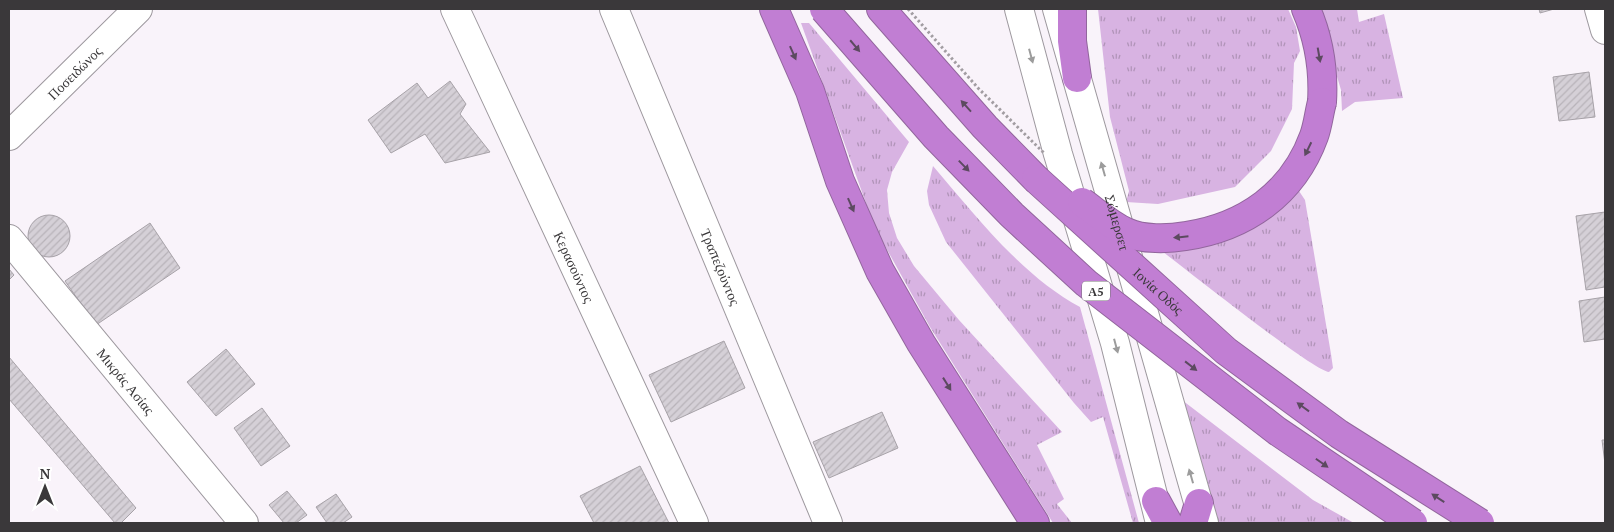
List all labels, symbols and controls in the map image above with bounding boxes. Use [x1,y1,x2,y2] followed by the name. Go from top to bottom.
[850,39,861,52] one-way arrow
[43,41,105,103] street label: Ποσειδώνος
[790,46,798,60] one-way arrow
[1316,47,1324,63] one-way arrow
[1028,48,1036,63] one-way arrow
[960,100,972,112] one-way arrow
[1304,142,1312,156] one-way arrow
[958,160,970,172] one-way arrow
[1098,161,1106,176] one-way arrow
[1101,192,1135,253] street label: Σώμερσετ
[848,198,856,212] one-way arrow
[697,225,746,308] street label: Τραπεζούντος
[550,228,600,306] street label: Κερασούντος
[1172,233,1188,241] one-way arrow
[1130,263,1189,318] street label: Ιονία Οδός
[1082,282,1110,300] road number: Α5
[1112,339,1120,354] one-way arrow
[93,344,160,418] street label: Μικράς Ασίας
[1184,360,1197,371] one-way arrow
[942,378,952,391] one-way arrow
[1297,402,1310,413] one-way arrow
[1315,458,1328,468] one-way arrow
[20,462,70,512] north arrow
[40,464,51,483] text: N
[1187,469,1195,484] one-way arrow
[1431,493,1445,503] one-way arrow

